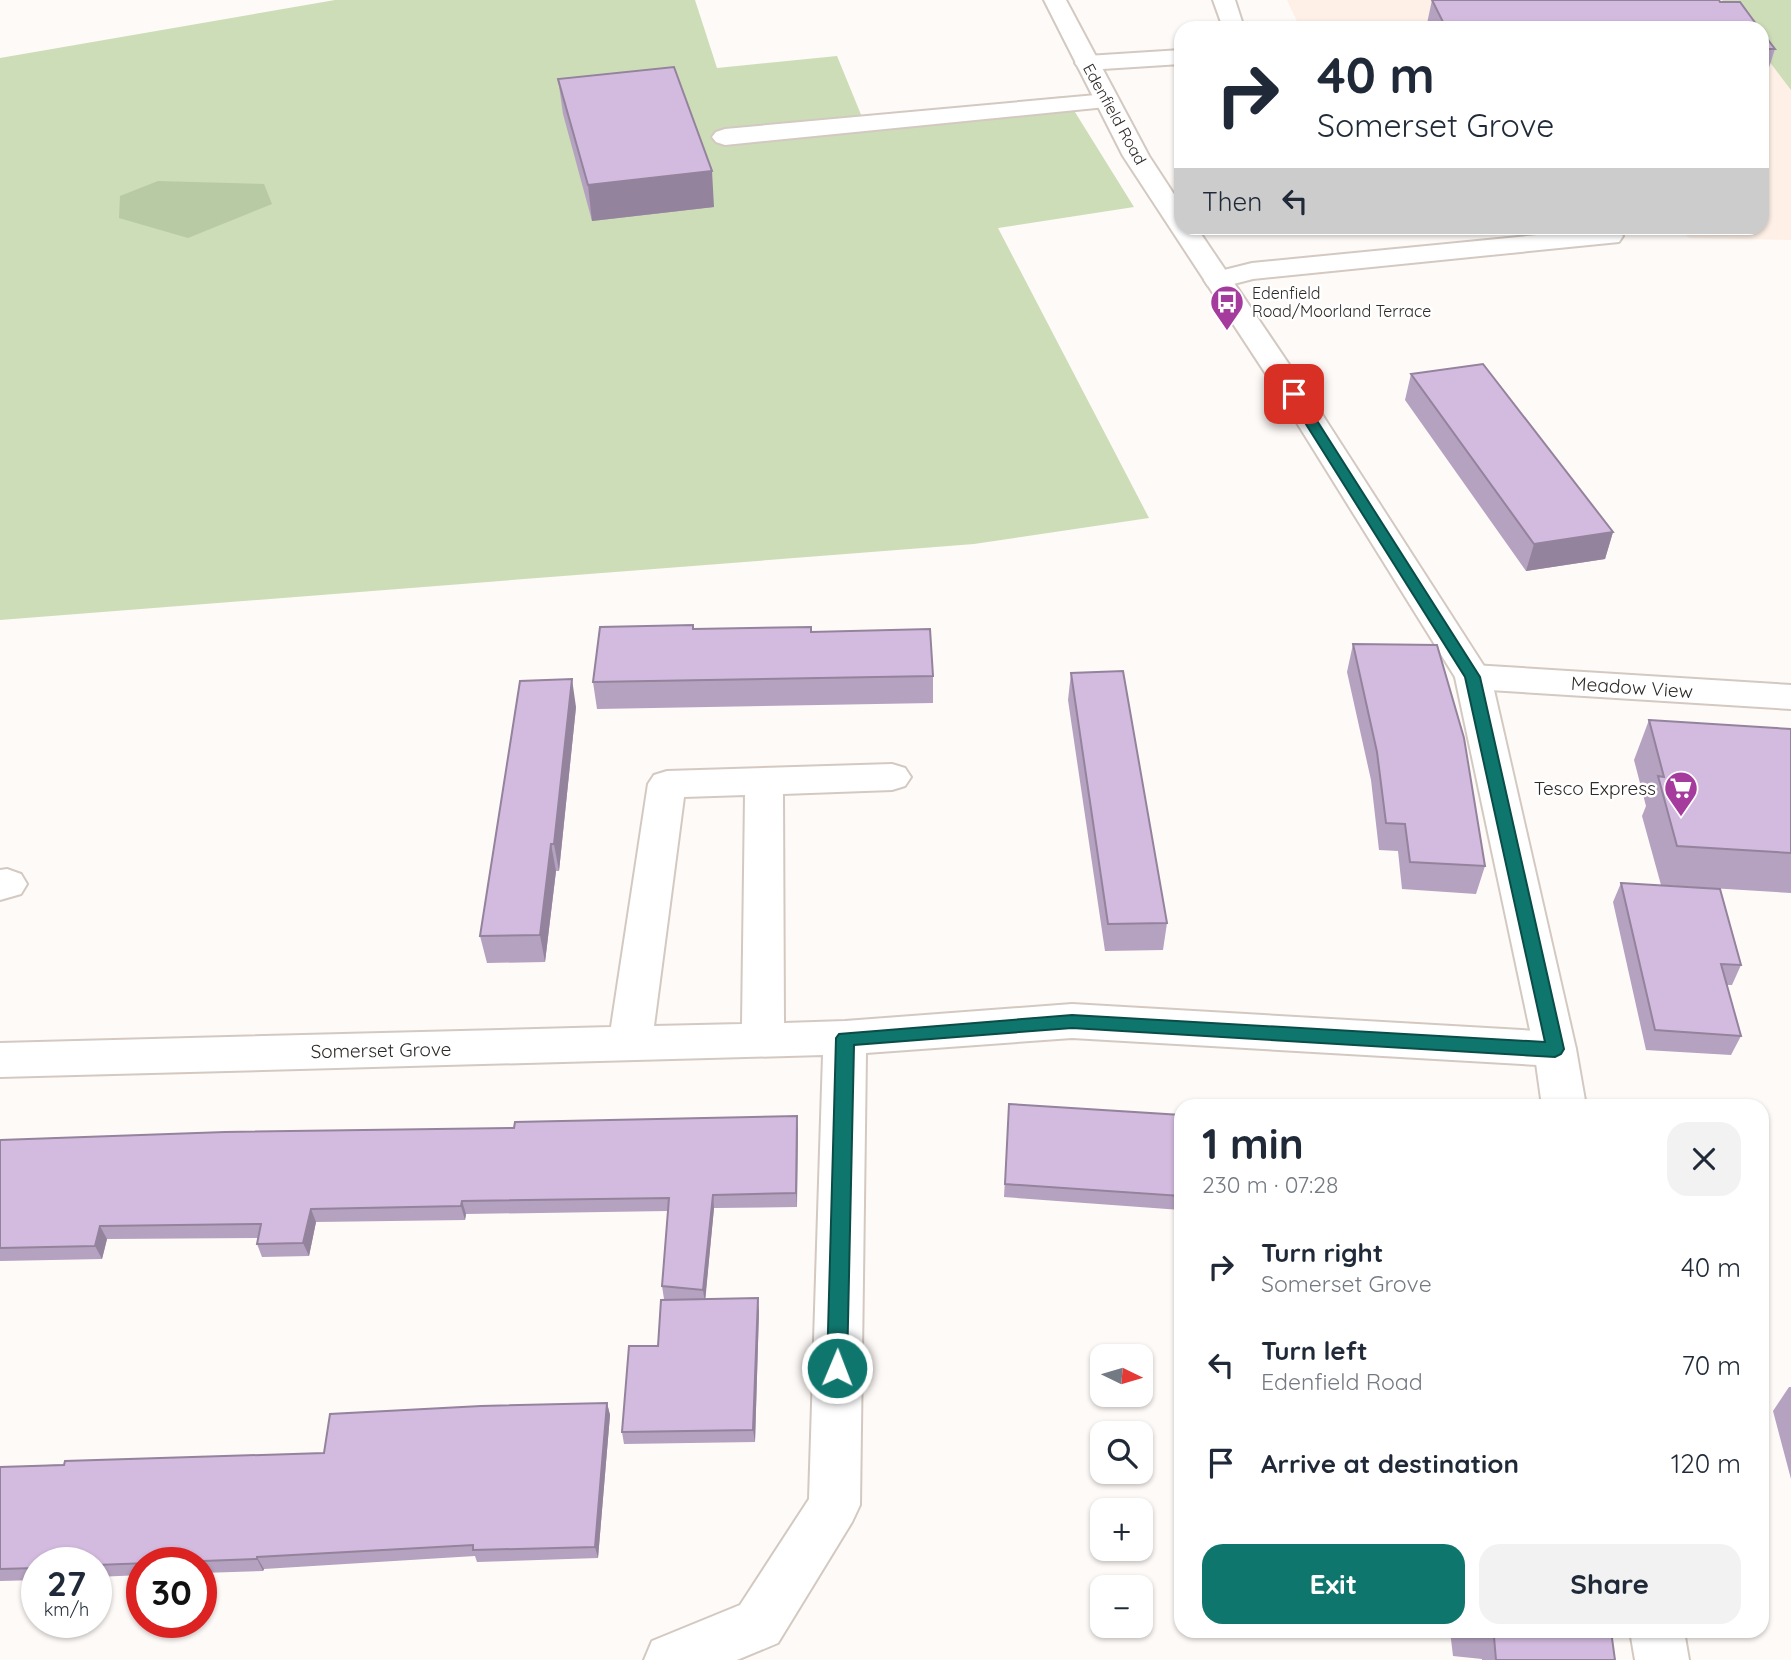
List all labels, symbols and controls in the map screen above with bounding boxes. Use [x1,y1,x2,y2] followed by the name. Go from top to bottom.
[1317,44,1435,105] text: 40 m
[1202,49,1293,140] icon: right
[1079,60,1151,168] street label: Edenfield Road
[1317,105,1554,145] text: Somerset Grove
[1276,182,1314,220] icon: left
[1202,185,1262,218] text: Then
[1208,283,1246,332] bus stop icon: Edenfield Road/Moorland Terrace
[1252,283,1431,321] place label: Edenfield Road/Moorland Terrace
[1264,364,1324,424] pin
[1275,375,1313,413] icon: arrive
[1570,671,1694,703] street label: Meadow View
[1662,769,1700,818] supermarket icon: Tesco Express
[1534,776,1656,800] place label: Tesco Express
[310,1037,452,1063] street label: Somerset Grove
[1202,1117,1304,1170] text: 1 min
[1667,1122,1741,1196] button: close
[1202,1170,1338,1199] text: 230 m · 07:28
[1261,1236,1383,1269] text: Turn right
[1202,1248,1240,1286] icon: right
[1681,1251,1741,1284] text: 40 m
[1261,1269,1432,1298] text: Somerset Grove
[800,1331,874,1405] position arrow
[1261,1334,1368,1367] text: Turn left
[1090,1344,1153,1407] north arrow
[1090,1344,1153,1638] map controls
[1202,1346,1240,1384] icon: left
[1681,1349,1741,1382] text: 70 m
[1261,1367,1423,1396] text: Edenfield Road
[1090,1421,1153,1484] button: search
[1202,1444,1240,1482] icon: arrive
[1261,1447,1519,1480] text: Arrive at destination
[1671,1447,1741,1480] text: 120 m
[1090,1498,1153,1561] button: +
[1202,1544,1465,1624] button: Exit
[1479,1544,1741,1624] button: Share
[126,1547,217,1638] speed limit sign: 30
[47,1561,86,1605] text: 27
[1090,1575,1153,1638] button: −
[44,1598,89,1621] text: km/h

